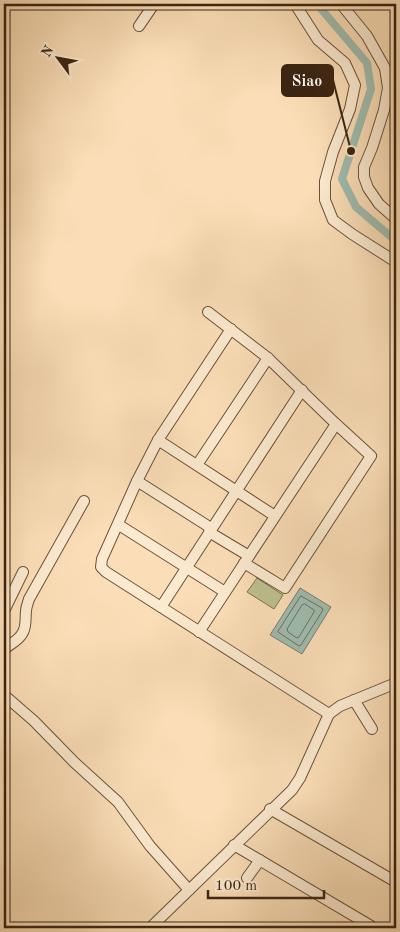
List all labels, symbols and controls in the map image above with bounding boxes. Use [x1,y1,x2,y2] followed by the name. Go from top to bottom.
[32,32,82,82] north arrow
[39,43,57,60] text: N
[282,65,333,96] callout: Siao
[292,74,322,90] text: Siao
[208,867,324,899] scale bar
[215,879,257,894] text: 100 m

